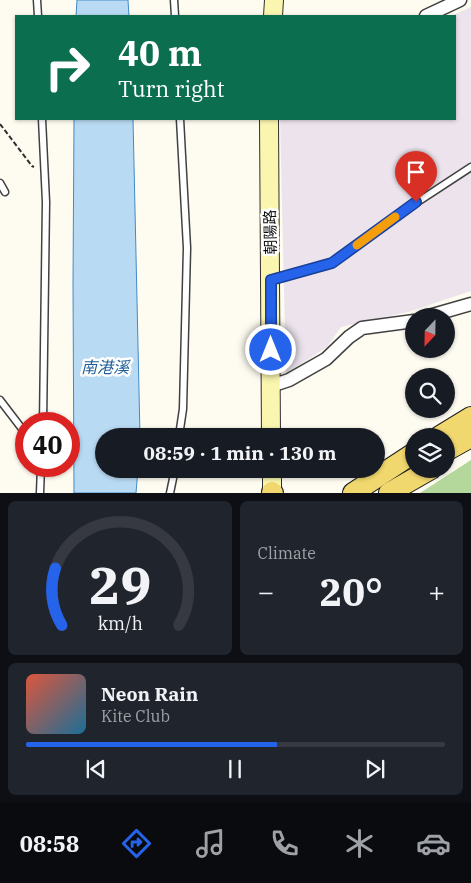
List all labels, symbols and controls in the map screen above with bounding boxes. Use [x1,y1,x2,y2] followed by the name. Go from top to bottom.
[118,30,202,76] text: 40 m
[35,35,100,100] icon: right
[118,74,225,103] text: Turn right
[395,151,437,202] pin
[402,158,430,186] icon: arrive
[260,209,280,255] street label: 朝陽路
[405,308,455,358] north arrow
[405,308,455,478] map controls
[244,323,296,375] position arrow
[81,357,131,377] water label: 南港溪
[405,368,455,418] button: search
[15,412,80,477] speed limit sign: 40
[405,428,455,478] button: layers
[144,441,336,465] text: 08:59 · 1 min · 130 m
[258,543,316,563] text: Climate
[89,551,151,618] text: 29
[320,567,383,616] text: 20°
[258,573,274,610] text: −
[428,573,445,610] text: +
[97,612,142,635] text: km/h
[101,682,198,706] text: Neon Rain
[101,706,170,726] text: Kite Club
[82,755,110,783] icon: previous
[221,755,249,783] icon: pause
[361,755,389,783] icon: next
[119,826,154,861] icon: directions
[193,826,228,861] icon: music
[267,826,302,861] icon: phone
[342,826,377,861] icon: climate
[416,826,451,861] icon: car
[20,829,79,858] text: 08:58

